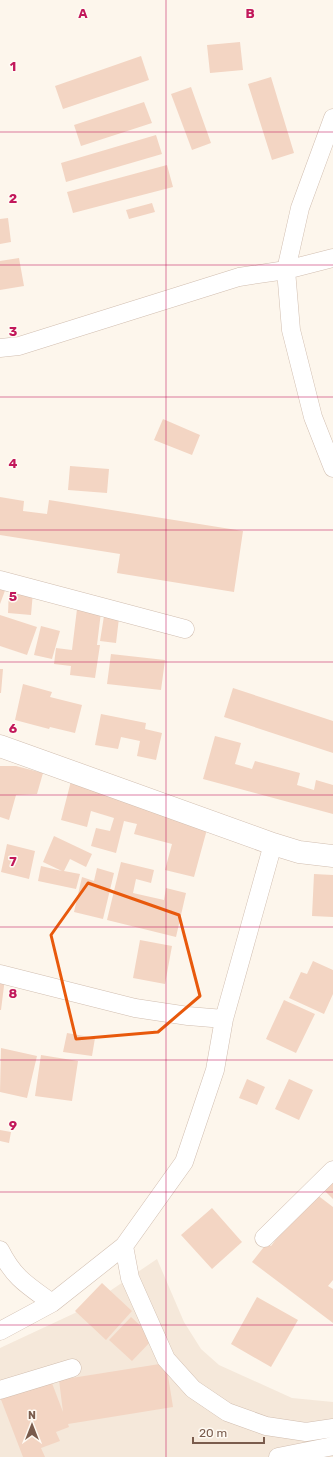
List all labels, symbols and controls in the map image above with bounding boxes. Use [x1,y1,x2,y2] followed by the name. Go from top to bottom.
[78,6,88,21] text: A
[245,6,255,21] text: B
[10,59,16,74] text: 1
[9,191,17,206] text: 2
[9,324,18,339] text: 3
[9,456,18,471] text: 4
[9,589,17,604] text: 5
[9,721,18,736] text: 6
[9,854,17,869] text: 7
[9,986,18,1001] text: 8
[9,1118,17,1133] text: 9
[12,1405,52,1445] north arrow
[28,1409,36,1422] text: N
[193,1419,264,1445] scale bar
[199,1426,227,1440] text: 20 m

